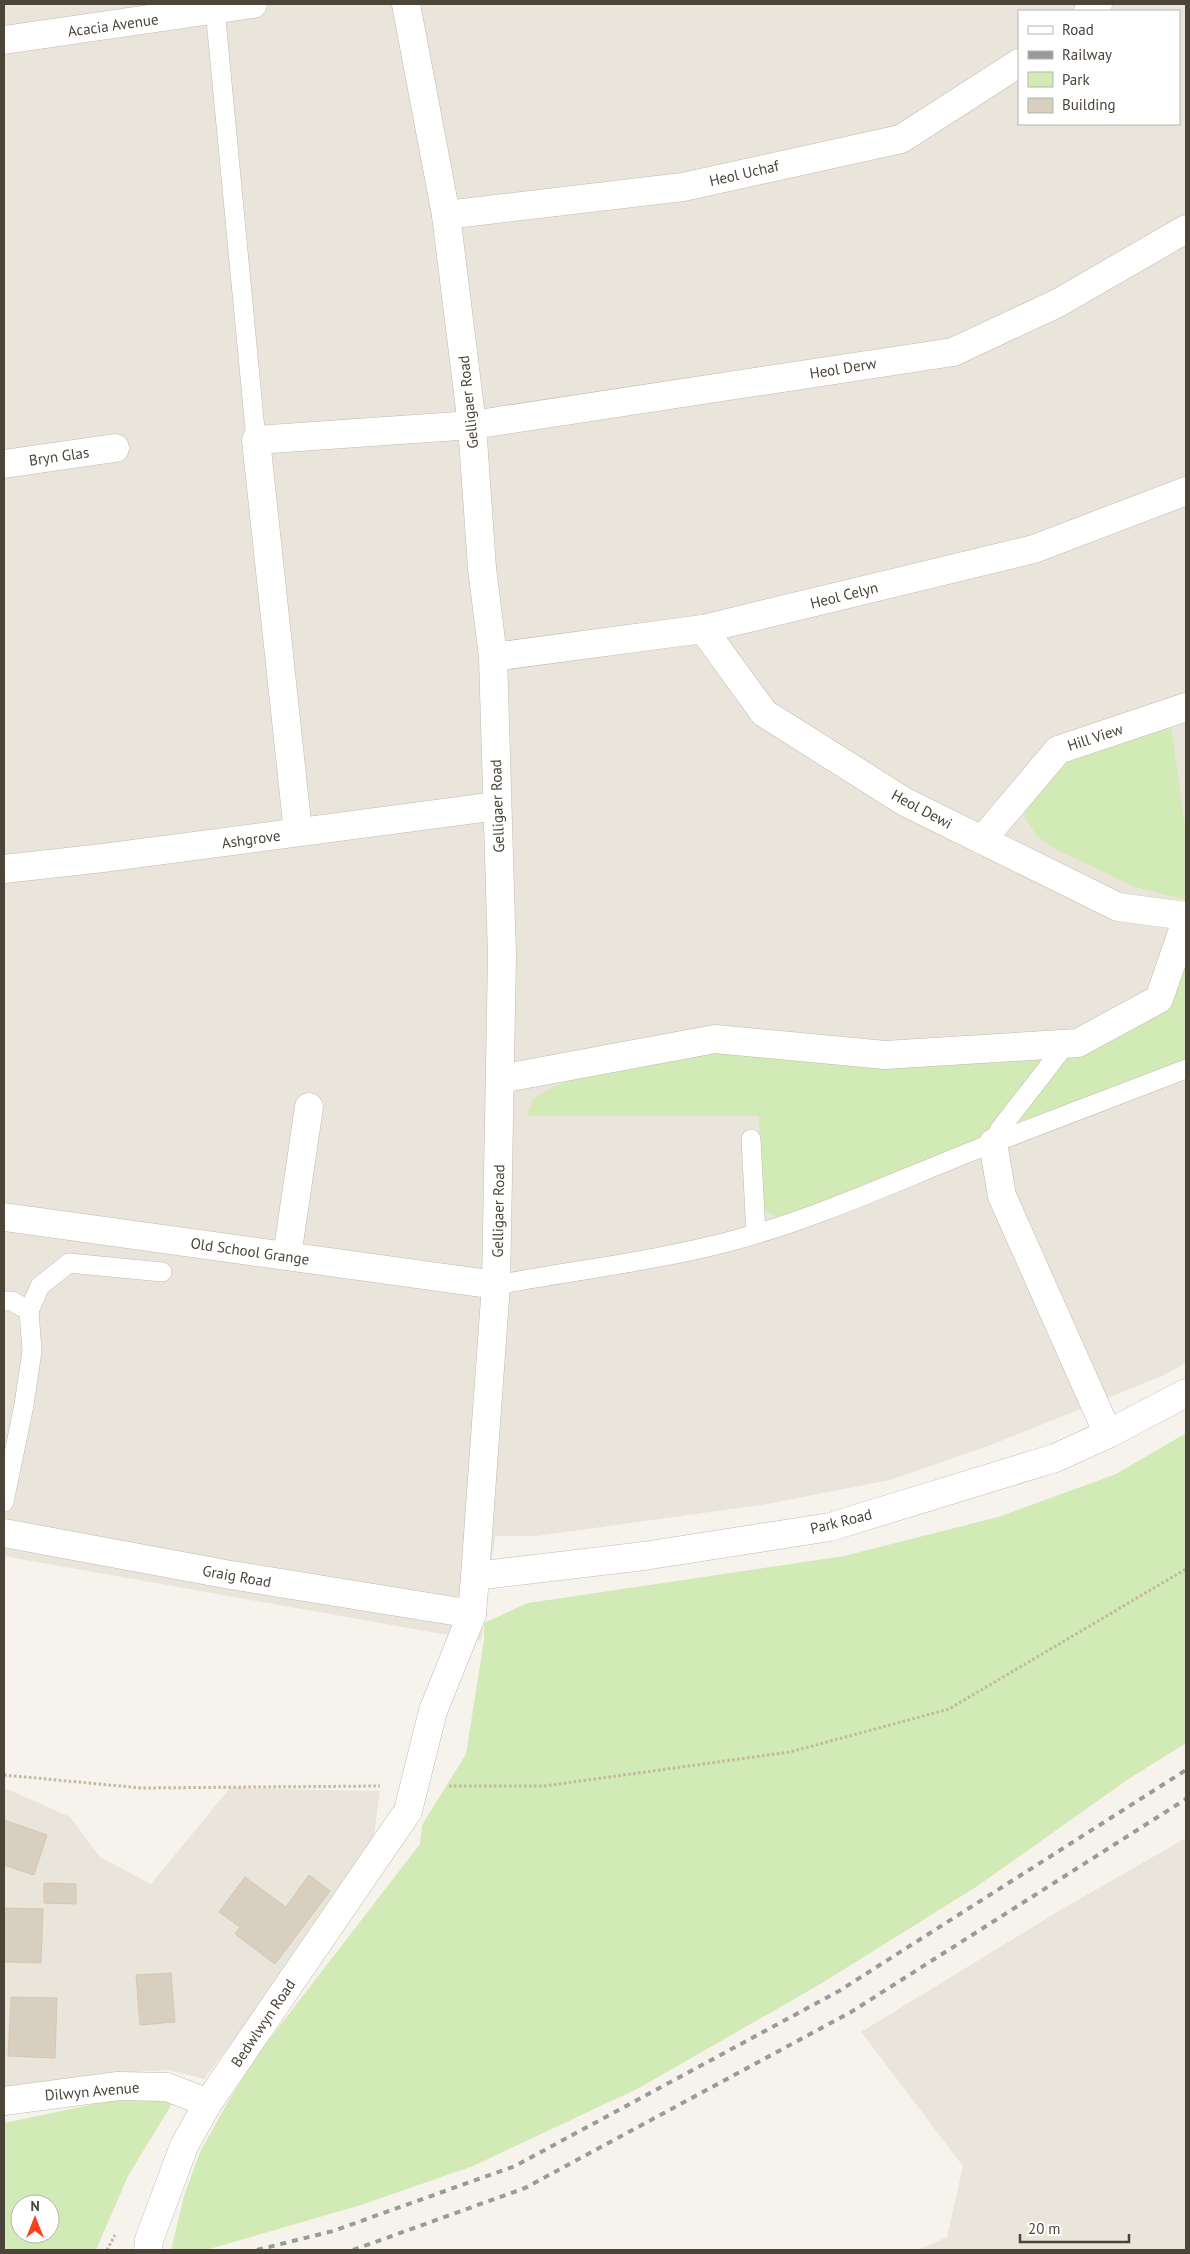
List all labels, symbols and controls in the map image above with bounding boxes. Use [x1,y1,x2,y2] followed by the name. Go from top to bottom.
[66,9,160,41] street label: Acacia Avenue
[1018,10,1180,125] legend
[1062,20,1094,39] text: Road
[1062,45,1112,64] text: Railway
[1062,70,1090,89] text: Park
[1062,95,1116,114] text: Building
[707,155,782,190] street label: Heol Uchaf
[808,353,878,383] street label: Heol Derw
[454,354,482,450] street label: Gelligaer Road
[28,442,90,470] street label: Bryn Glas
[808,577,880,613] street label: Heol Celyn
[1065,719,1125,755] street label: Hill View
[486,759,508,853] street label: Gelligaer Road
[888,785,956,833] street label: Heol Dewi
[220,825,282,853] street label: Ashgrove
[488,1164,508,1258] street label: Gelligaer Road
[189,1233,311,1269] street label: Old School Grange
[808,1504,874,1538] street label: Park Road
[201,1561,273,1591] street label: Graig Road
[227,1975,299,2071] street label: Bedwlwyn Road
[44,2077,140,2105] street label: Dilwyn Avenue
[10,2194,60,2244] north arrow
[30,2197,40,2215] text: N
[1020,2212,1129,2244] scale bar
[1028,2219,1061,2238] text: 20 m

